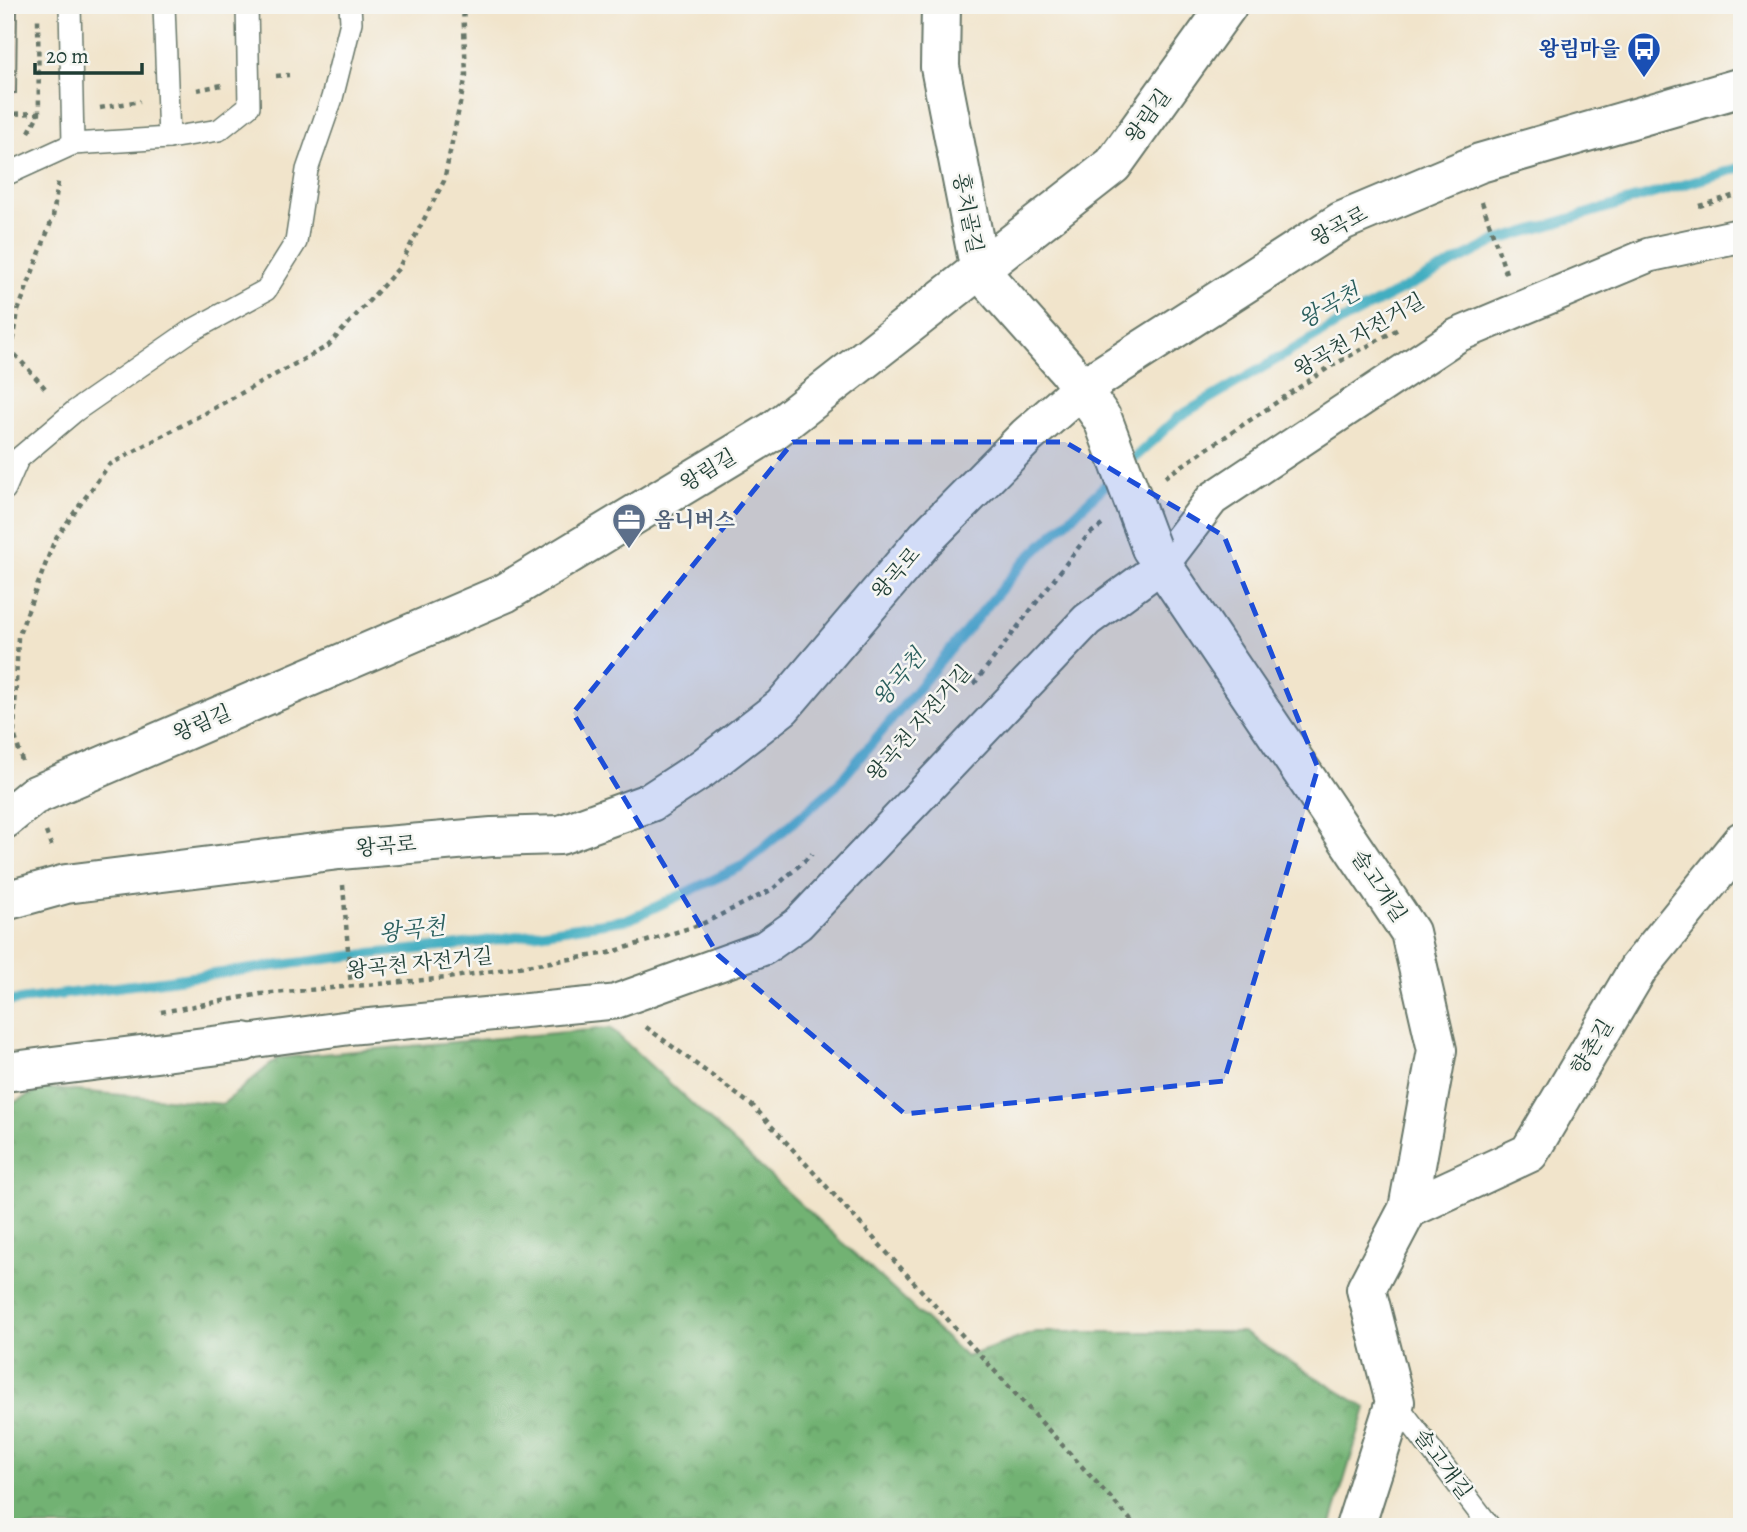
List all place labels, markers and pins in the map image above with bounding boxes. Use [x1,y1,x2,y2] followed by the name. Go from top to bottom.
[1625,30,1663,79] bus stop icon: 왕림마을
[1539,35,1620,63] place label: 왕림마을
[610,501,648,550] office icon: 옴니버스
[654,506,735,534] place label: 옴니버스

